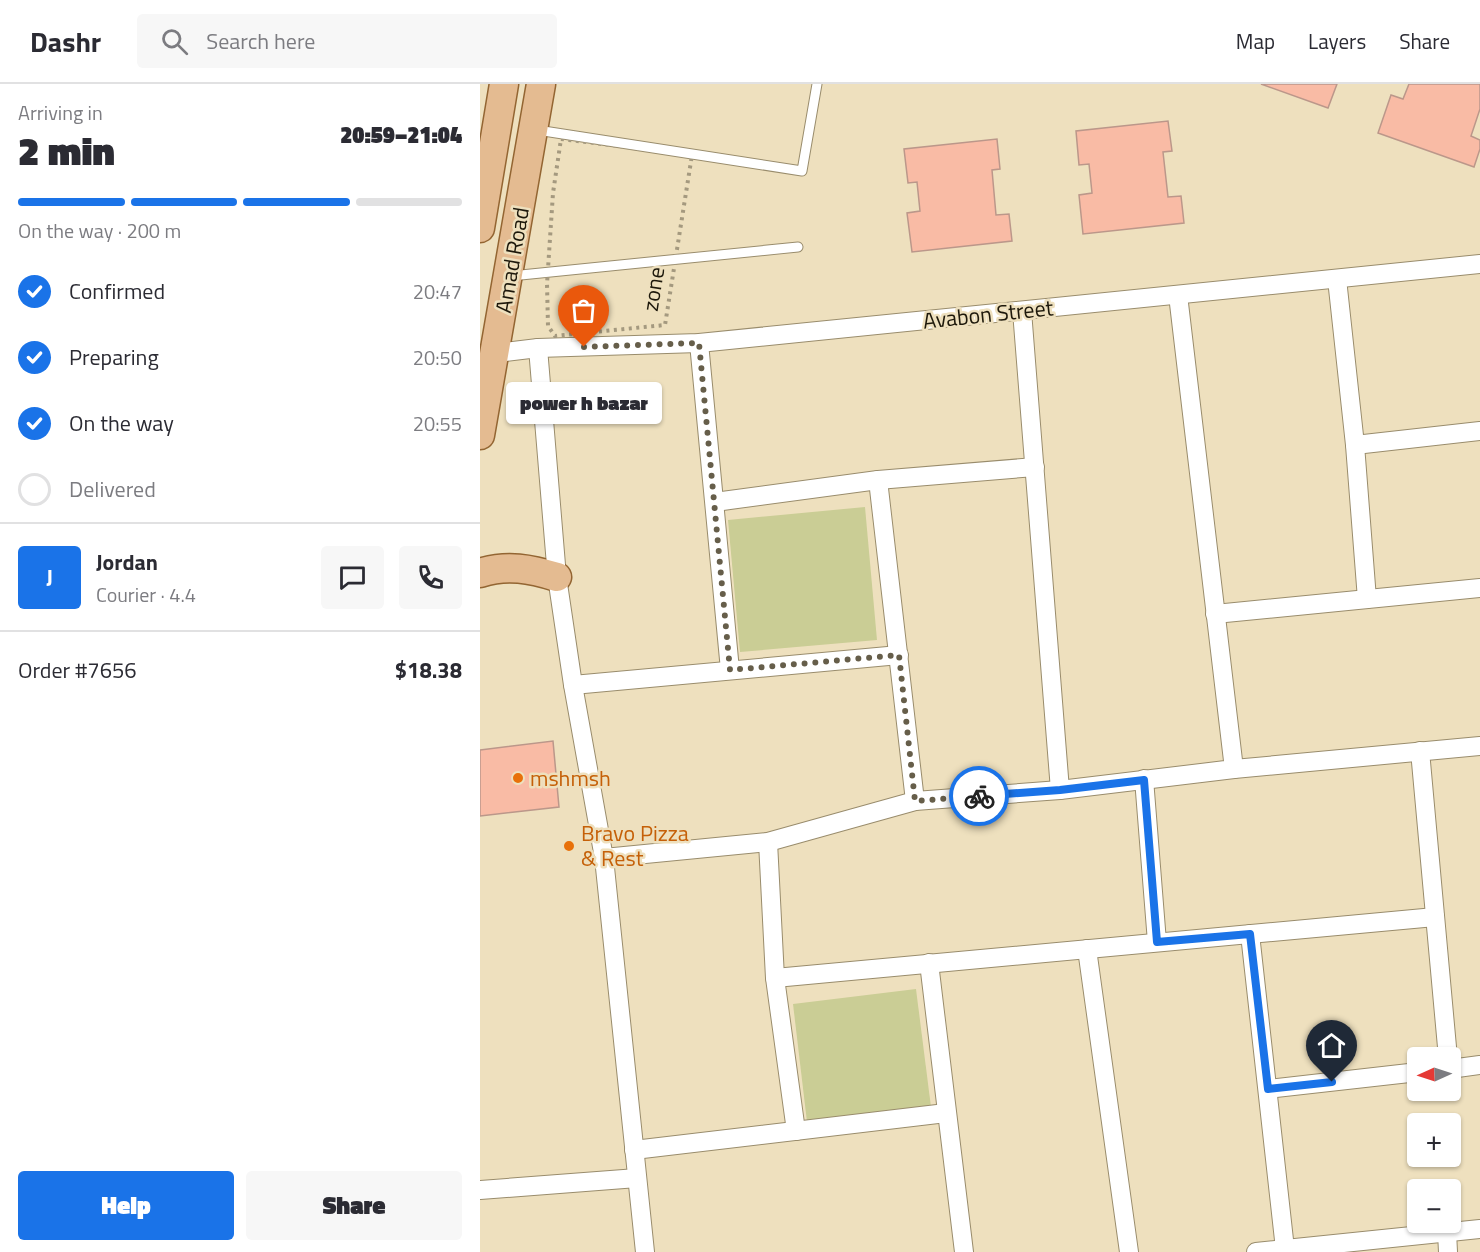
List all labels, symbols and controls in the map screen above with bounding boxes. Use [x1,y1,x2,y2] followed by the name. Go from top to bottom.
[137,14,557,68] search box
[30,20,101,63] text: Dashr
[206,24,315,58] text: Search here
[158,25,191,58] icon: search
[1236,25,1275,57] text: Map
[1308,25,1366,57] text: Layers
[1399,25,1450,57] text: Share
[18,97,103,128] text: Arriving in
[340,118,462,152] text: 20:59–21:04
[18,121,115,180] text: 2 min
[486,205,538,315] street label: Amad Road
[18,215,181,246] text: On the way · 200 m
[633,264,673,314] street label: zone
[69,274,165,308] text: Confirmed
[18,275,51,308] icon: check
[413,276,462,307] text: 20:47
[558,285,609,347] pin
[921,290,1055,338] street label: Avabon Street
[567,294,600,327] icon: bag
[69,340,159,374] text: Preparing
[18,341,51,374] icon: check
[413,342,462,373] text: 20:50
[506,383,662,425] callout: power h bazar
[520,387,648,418] text: power h bazar
[69,406,174,440] text: On the way
[18,407,51,440] icon: check
[413,408,462,439] text: 20:55
[69,472,156,506] text: Delivered
[96,545,158,579] text: Jordan
[321,546,384,609] button: chat
[399,546,462,609] button: phone
[46,560,53,594] text: J
[96,579,196,610] text: Courier · 4.4
[18,653,137,687] text: Order #7656
[395,653,462,687] text: $18.38
[530,761,611,795] place label: mshmsh
[949,766,1009,826] courier
[511,771,525,785] marker: mshmsh
[963,780,996,813] icon: bike
[581,816,689,875] place label: Bravo Pizza & Rest
[562,839,576,853] marker: Bravo Pizza & Rest
[1306,1020,1357,1082] pin
[1315,1029,1348,1062] icon: home
[1407,1047,1461,1101] north arrow
[1407,1047,1461,1233] map controls
[1407,1113,1461,1167] button: +
[18,1171,234,1240] button: Help
[246,1171,462,1240] button: Share
[1407,1179,1461,1233] button: −

